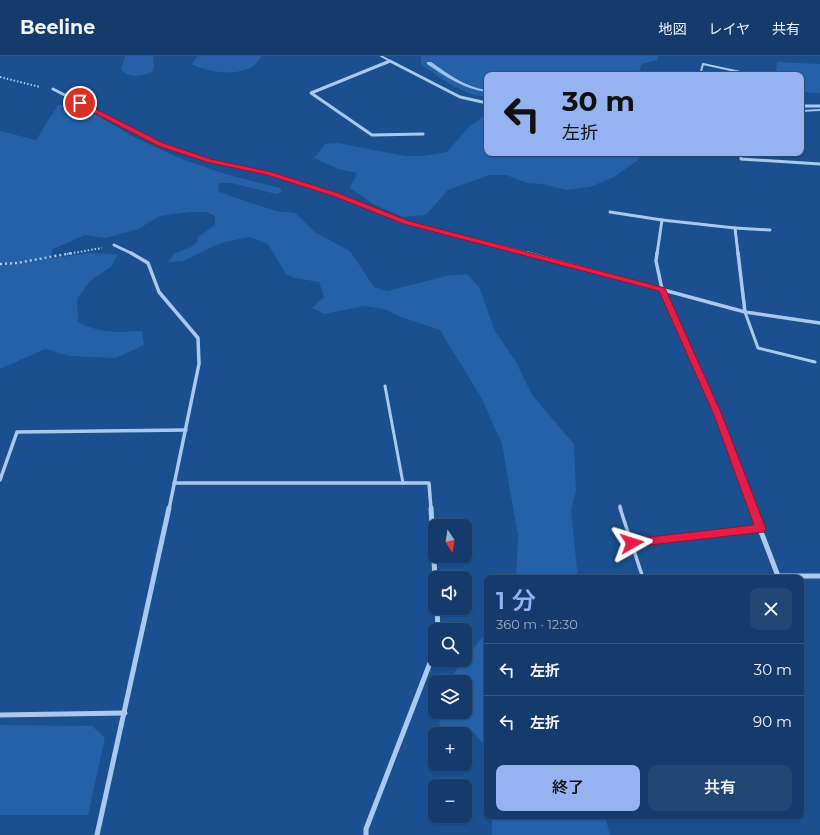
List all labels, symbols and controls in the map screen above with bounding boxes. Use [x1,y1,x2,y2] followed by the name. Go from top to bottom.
[20,16,95,39] text: Beeline
[658,20,686,38] text: 地図
[708,20,750,38] text: レイヤ
[772,20,800,38] text: 共有
[562,84,635,118] text: 30 m
[63,86,97,120] pin
[496,88,548,140] icon: left
[69,92,91,114] icon: arrive
[562,122,598,144] text: 左折
[428,519,472,563] north arrow
[428,519,472,823] map controls
[611,522,653,564] position arrow
[428,571,472,615] button: sound
[496,586,536,615] text: 1 分
[750,588,792,630] button: close
[496,616,578,632] text: 360 m · 12:30
[428,623,472,667] button: search
[496,659,518,681] icon: left
[754,660,792,679] text: 30 m
[530,661,560,680] text: 左折
[428,675,472,719] button: layers
[496,711,518,733] icon: left
[753,712,792,731] text: 90 m
[530,713,560,732] text: 左折
[428,727,472,771] button: +
[496,765,640,811] button: 終了
[648,765,792,811] button: 共有
[428,779,472,823] button: −

